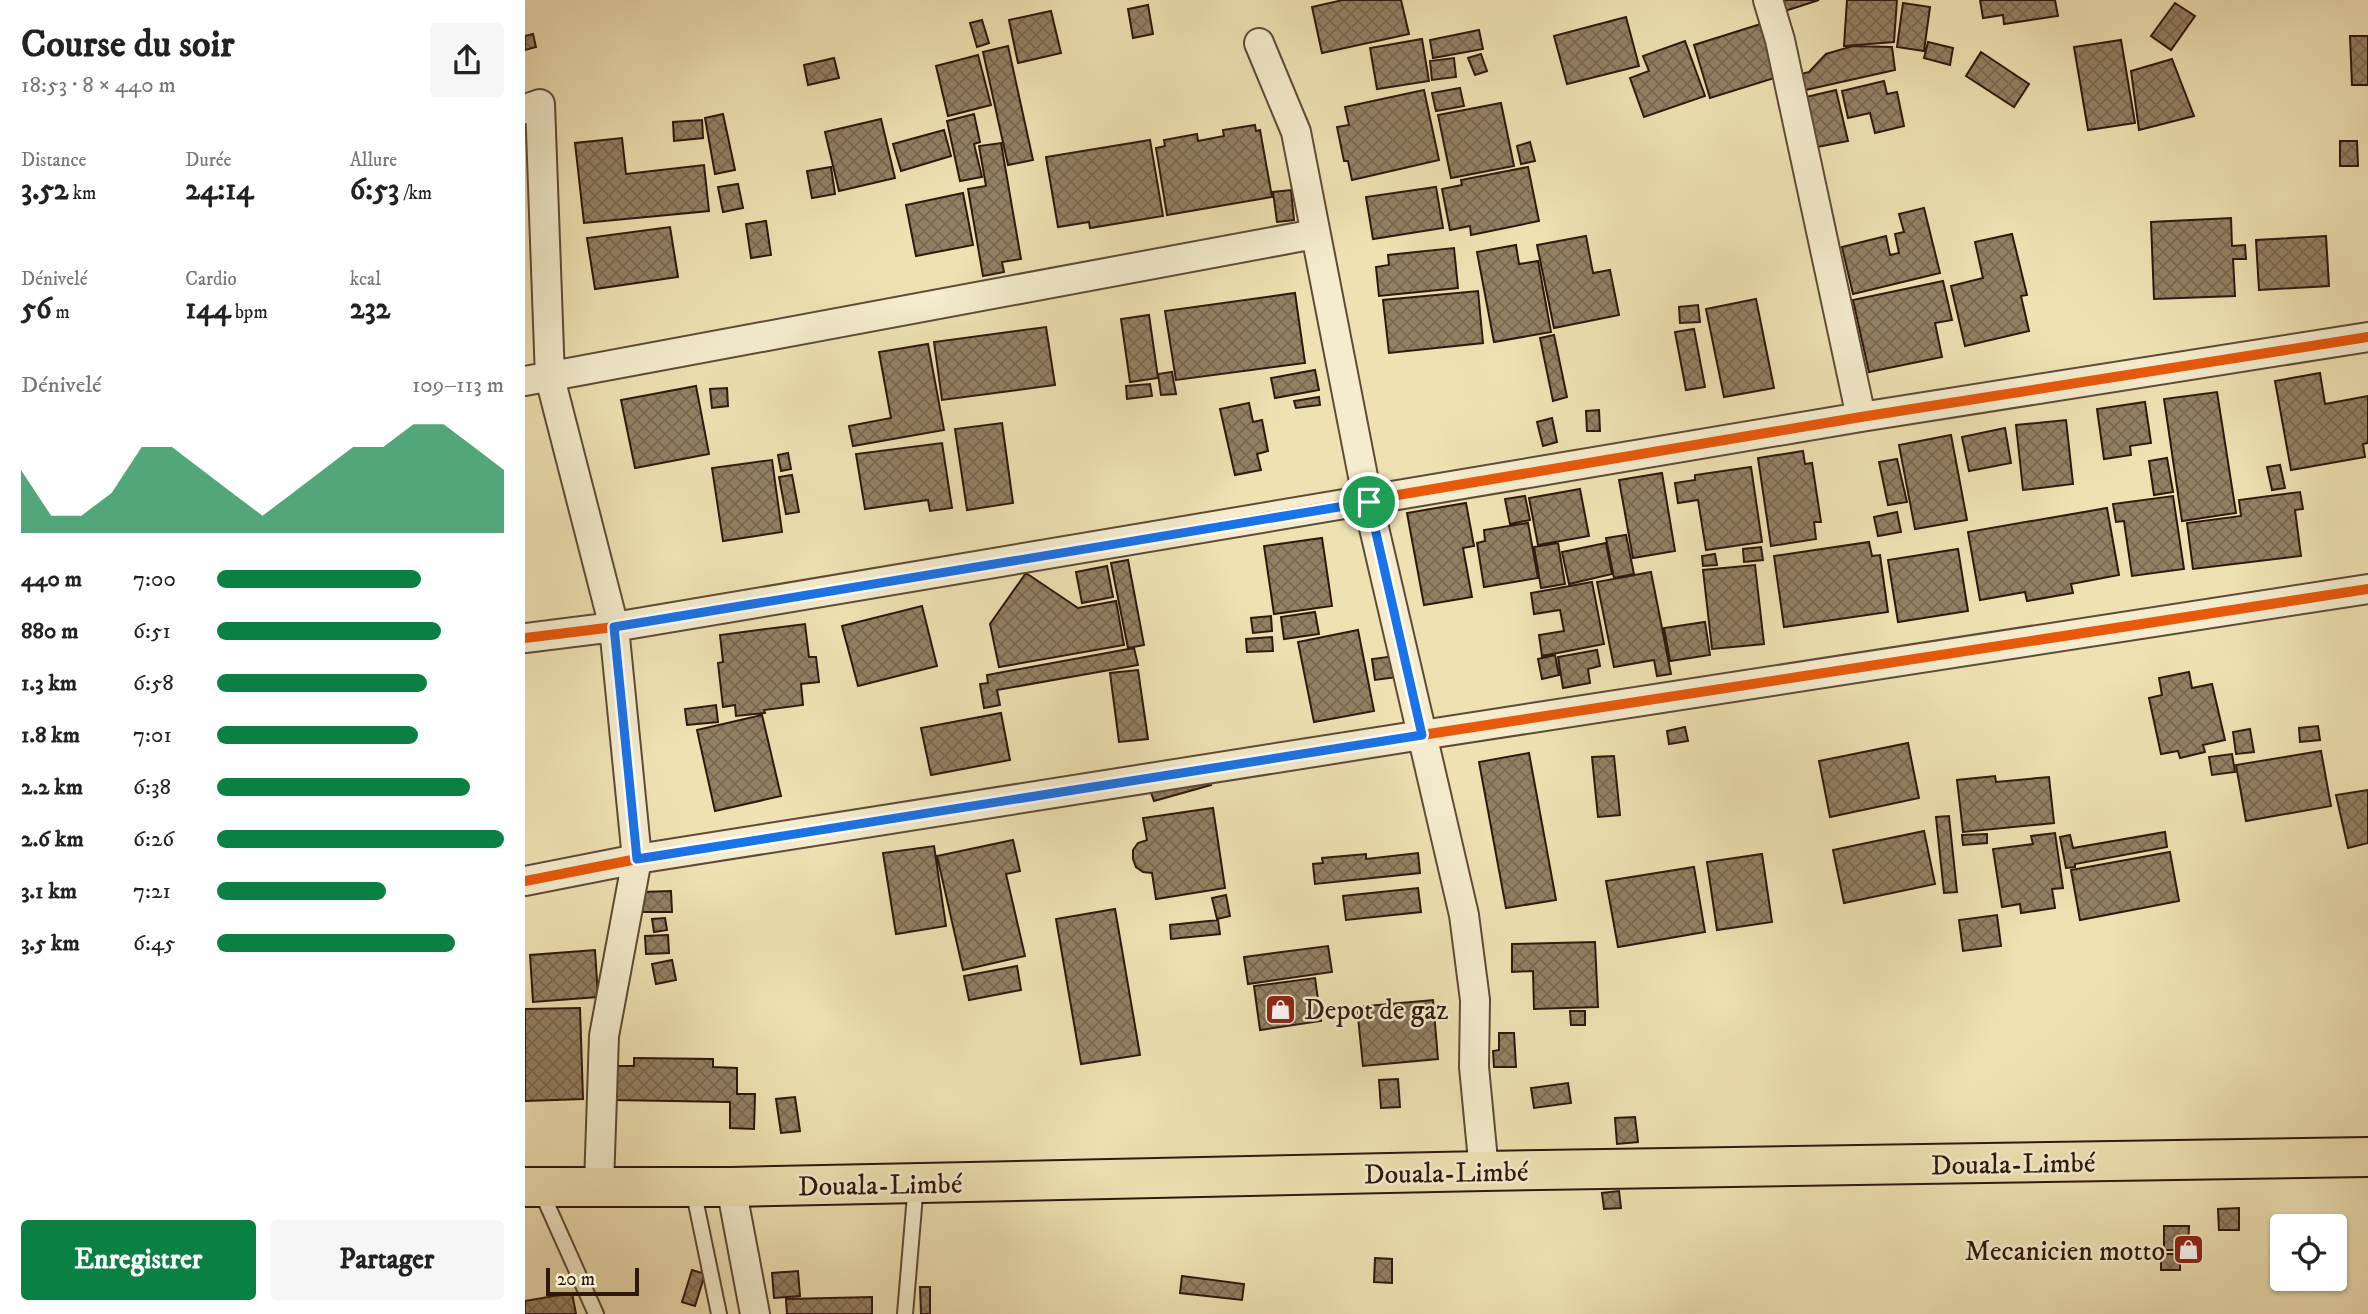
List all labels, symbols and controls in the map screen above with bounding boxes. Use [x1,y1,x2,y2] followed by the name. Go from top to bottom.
[21,21,234,69] text: Course du soir
[430,23,504,97] button: share
[21,71,176,100] text: 18:53 · 8 × 440 m
[21,149,86,172] text: Distance
[185,149,231,172] text: Durée
[350,149,397,172] text: Allure
[21,172,69,209] text: 3.52
[185,172,253,209] text: 24:14
[350,172,399,209] text: 6:53
[69,182,96,205] text: km
[399,182,432,205] text: /km
[21,268,88,291] text: Dénivelé
[185,268,237,291] text: Cardio
[350,268,381,291] text: kcal
[21,291,52,328] text: 56
[185,291,231,328] text: 144
[350,291,390,328] text: 232
[52,301,70,324] text: m
[231,301,268,324] text: bpm
[21,371,102,400] text: Dénivelé
[412,371,504,400] text: 109–113 m
[1339,472,1399,532] pin
[1350,483,1388,521] icon: arrive
[21,565,82,594] text: 440 m
[133,565,176,594] text: 7:00
[21,617,79,646] text: 880 m
[133,617,171,646] text: 6:51
[21,669,77,698] text: 1.3 km
[133,669,174,698] text: 6:58
[21,721,80,750] text: 1.8 km
[133,721,172,750] text: 7:01
[21,773,83,802] text: 2.2 km
[133,773,171,802] text: 6:38
[21,825,84,854] text: 2.6 km
[133,825,174,854] text: 6:26
[21,877,77,906] text: 3.1 km
[133,877,171,906] text: 7:21
[21,929,80,958] text: 3.5 km
[133,929,176,958] text: 6:45
[1264,992,1298,1026] shop icon: Depot de gaz
[1304,993,1448,1028] place label: Depot de gaz
[1930,1146,2096,1183] street label: Douala-Limbé
[1363,1155,1529,1192] street label: Douala-Limbé
[797,1167,963,1204] street label: Douala-Limbé
[2270,1214,2347,1291] map controls
[2270,1214,2347,1291] button: locate
[21,1220,256,1300] button: Enregistrer
[270,1220,504,1300] button: Partager
[2171,1233,2205,1267] shop icon: Mecanicien motto
[1965,1234,2165,1269] place label: Mecanicien motto
[546,1265,639,1297] scale bar
[557,1268,595,1291] text: 20 m

